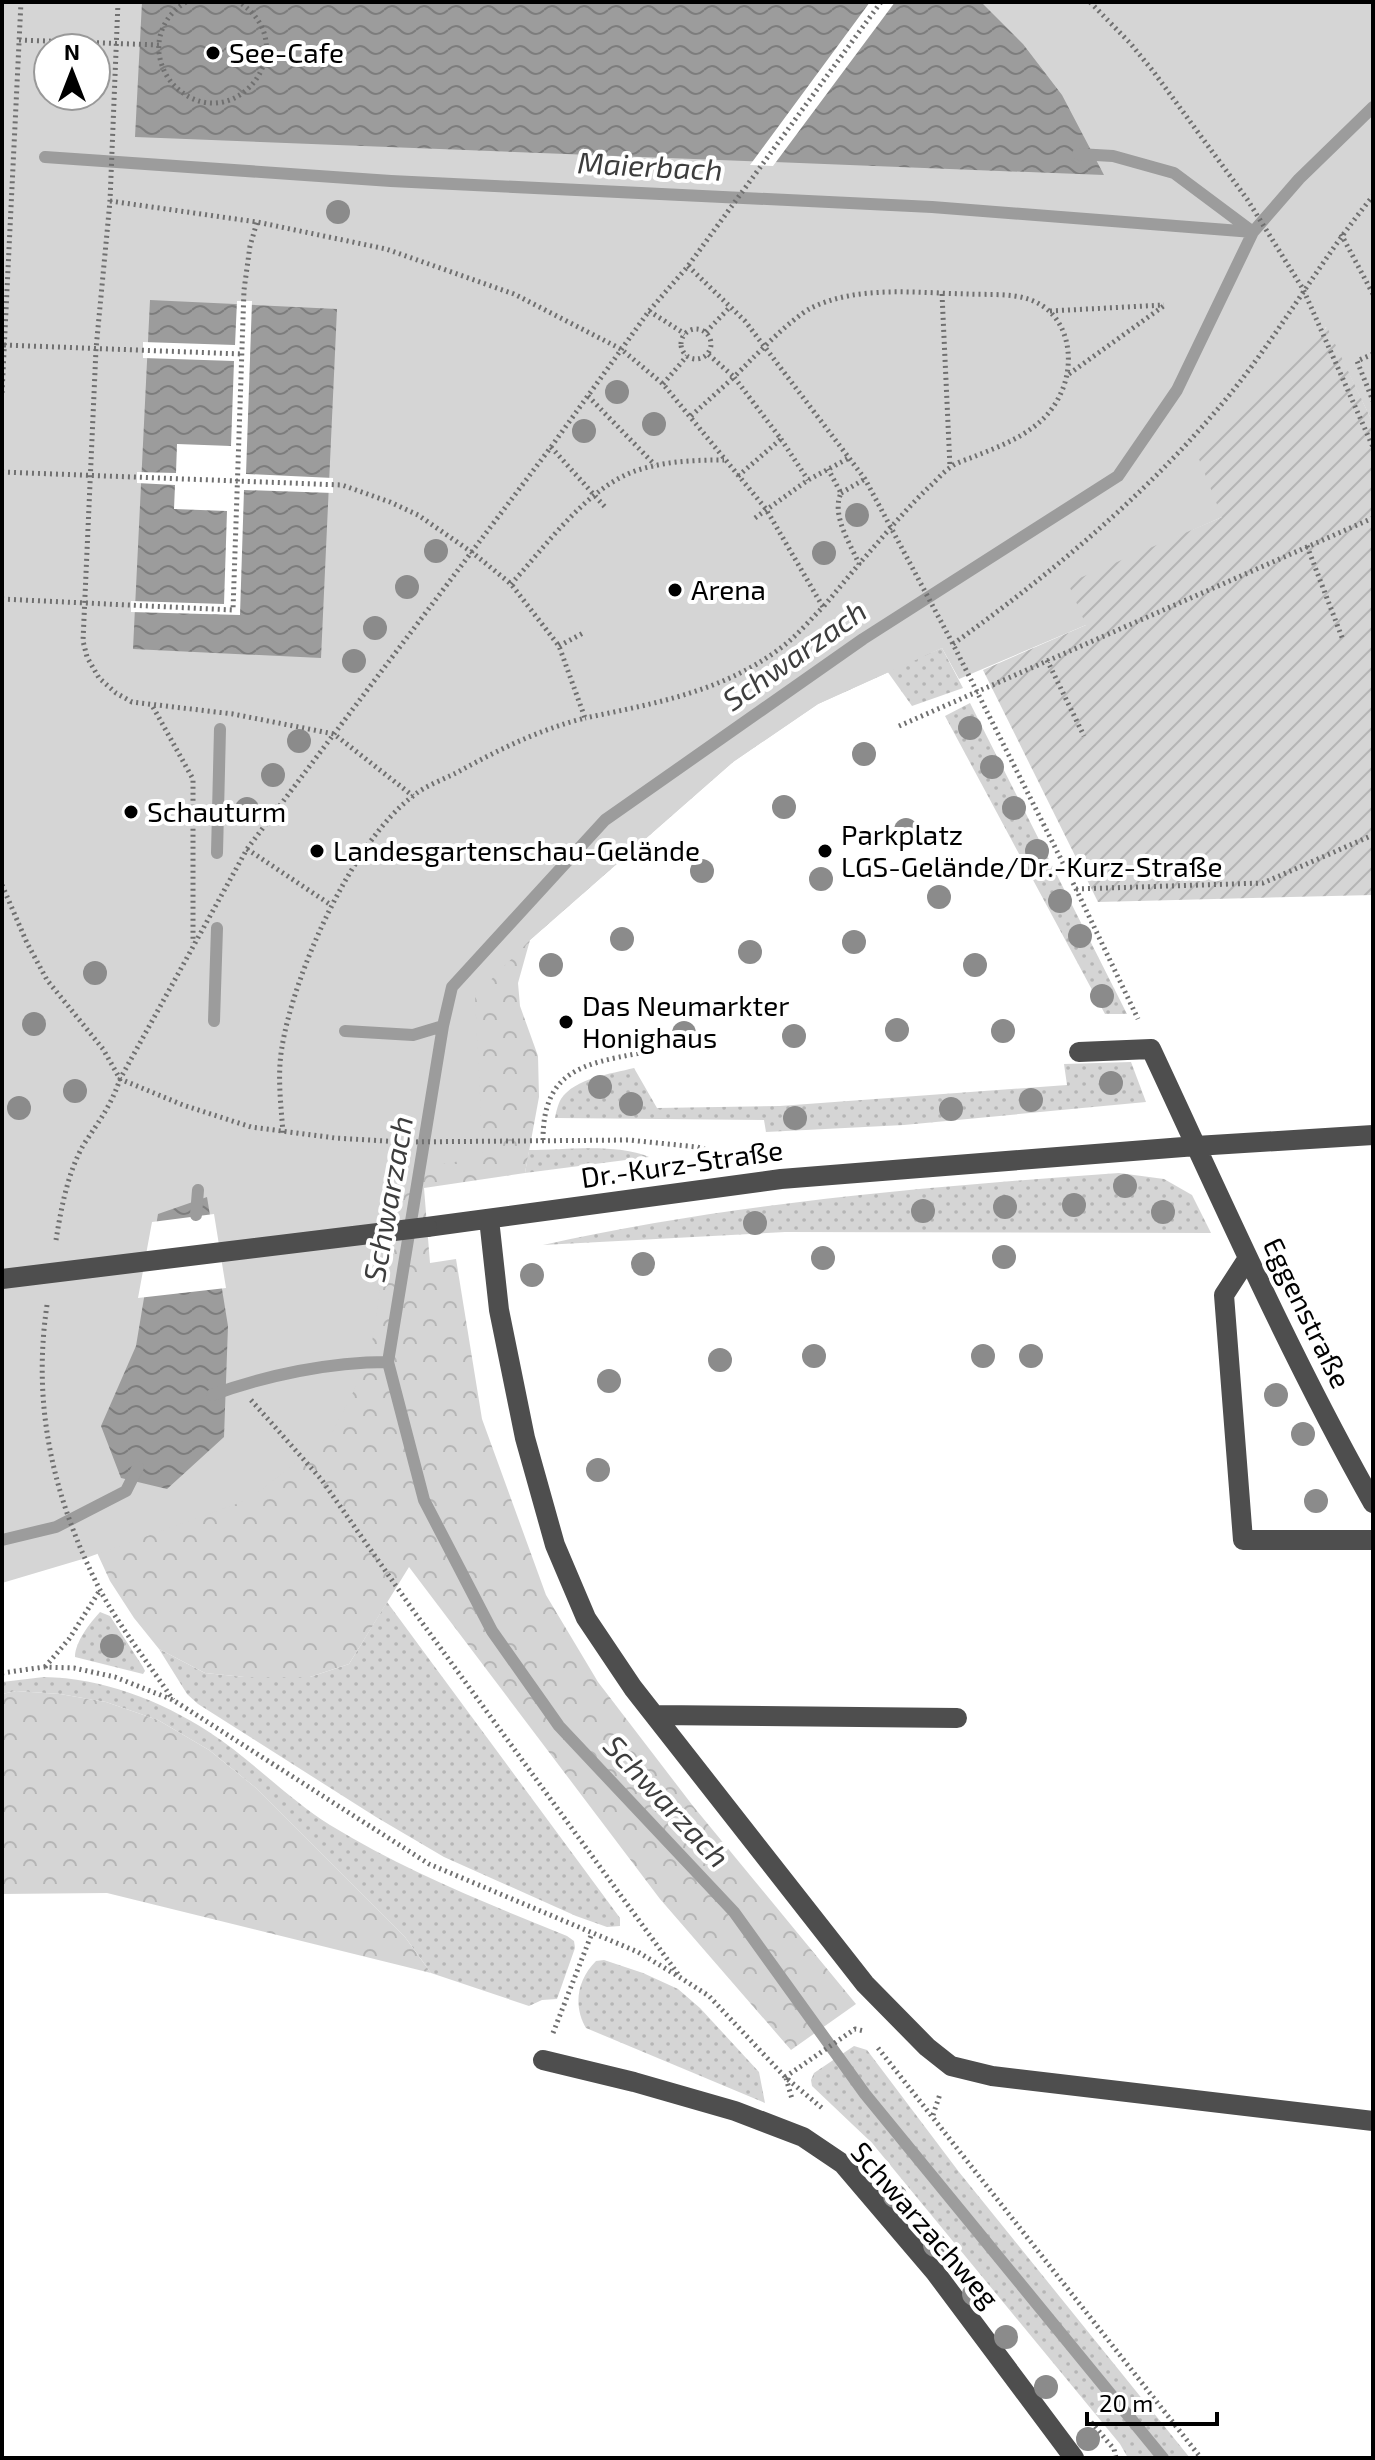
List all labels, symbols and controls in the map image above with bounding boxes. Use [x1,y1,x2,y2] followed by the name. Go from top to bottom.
[32,32,112,112] north arrow
[229,35,344,69] place label: See-Cafe
[64,38,80,64] text: N
[204,44,222,62] marker: See-Cafe
[577,143,724,187] water label: Maierbach
[691,572,766,606] place label: Arena
[666,581,684,599] marker: Arena
[715,592,873,717] water label: Schwarzach
[147,794,286,828] place label: Schauturm
[122,803,140,821] marker: Schauturm
[841,817,1223,883] place label: Parkplatz LGS-Gelände/Dr.-Kurz-Straße
[333,833,700,867] place label: Landesgartenschau-Gelände
[308,842,326,860] marker: Landesgartenschau-Gelände
[816,842,834,860] marker: Parkplatz LGS-Gelände/Dr.-Kurz-Straße
[582,988,789,1054] place label: Das Neumarkter Honighaus
[557,1013,575,1031] marker: Das Neumarkter Honighaus
[355,1113,419,1284] water label: Schwarzach
[579,1132,785,1194] street label: Dr.-Kurz-Straße
[1257,1232,1359,1394] street label: Eggenstraße
[597,1727,738,1874] water label: Schwarzach
[845,2135,1007,2314] street label: Schwarzachweg
[1087,2376,1217,2426] scale bar
[1099,2388,1153,2417] text: 20 m

